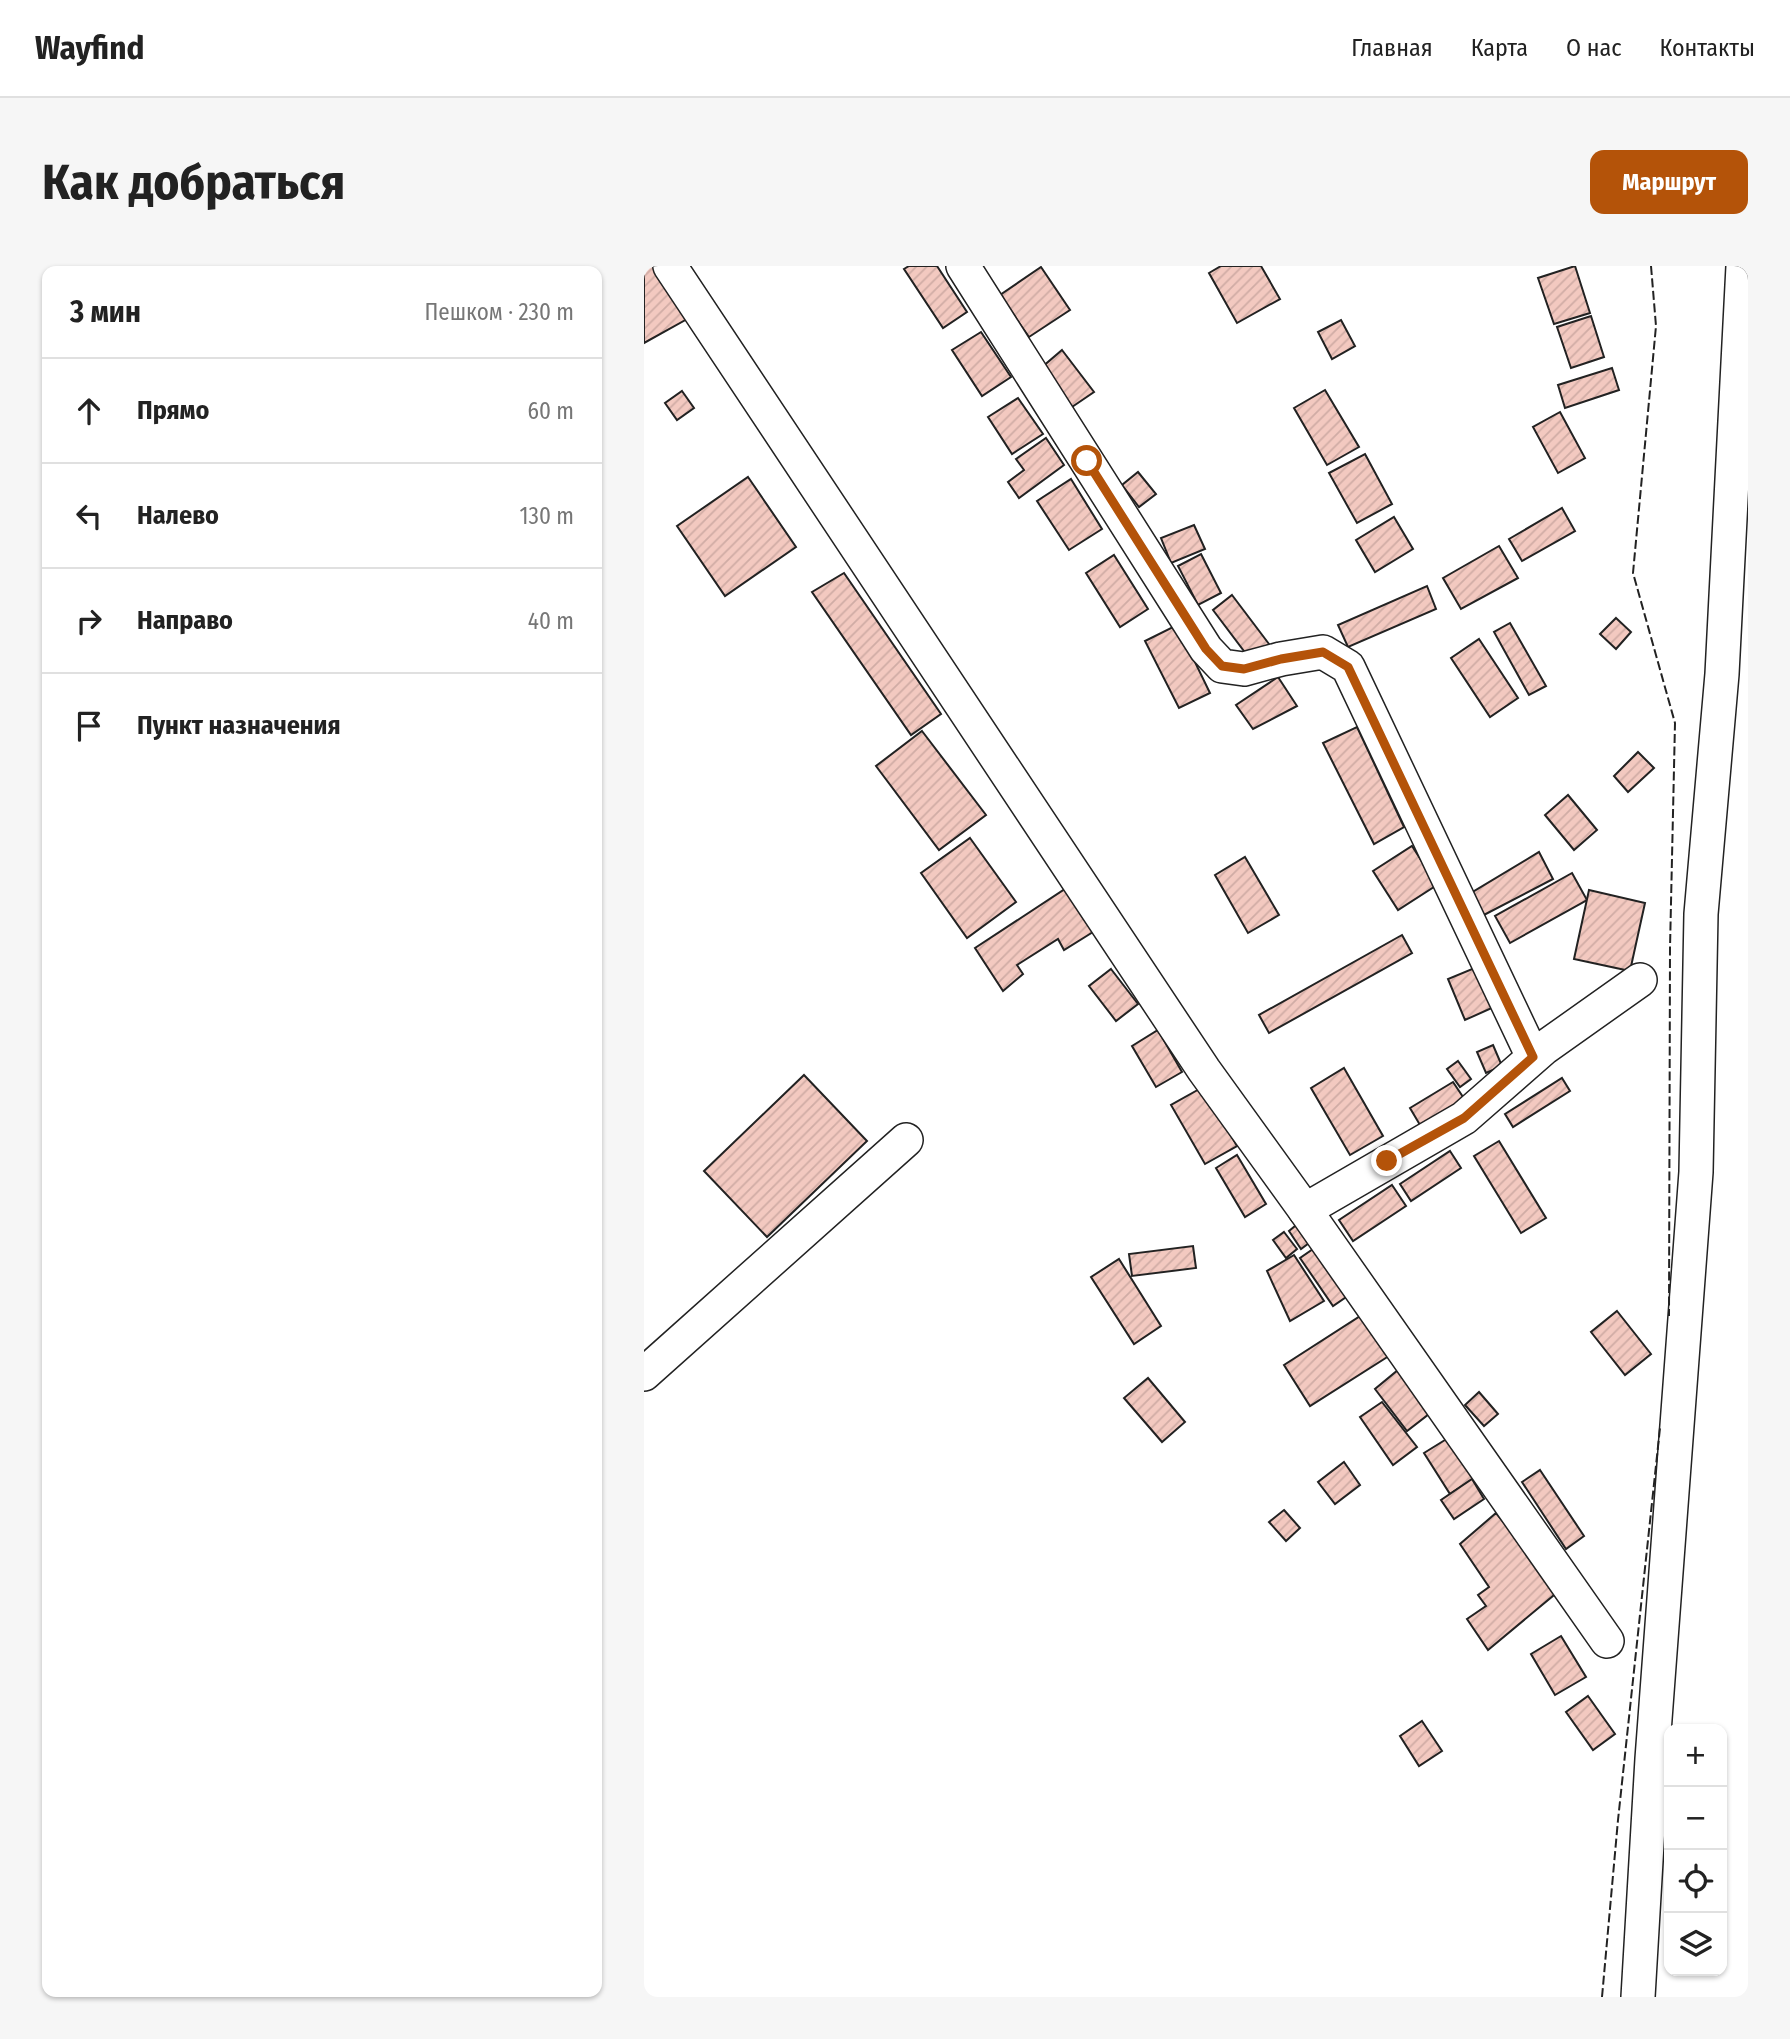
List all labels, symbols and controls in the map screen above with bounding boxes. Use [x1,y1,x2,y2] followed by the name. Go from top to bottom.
[35,28,144,68] text: Wayfind
[1351,34,1433,62] text: Главная
[1471,34,1528,62] text: Карта
[1566,34,1621,62] text: О нас
[1659,34,1755,62] text: Контакты
[1590,150,1748,214] button: Маршрут
[42,153,345,212] text: Как добраться
[70,294,141,330] text: 3 мин
[424,298,574,326] text: Пешком · 230 m
[70,392,108,430] icon: ahead
[137,395,209,426] text: Прямо
[528,397,574,425] text: 60 m
[1071,445,1102,476] route start
[70,497,108,535] icon: left
[137,500,219,531] text: Налево
[520,502,574,530] text: 130 m
[70,602,108,640] icon: right
[137,605,233,636] text: Направо
[528,607,574,635] text: 40 m
[70,707,108,745] icon: arrive
[137,710,341,741] text: Пункт назначения
[1371,1145,1402,1176] route end
[1664,1724,1727,1976] map controls
[1664,1724,1727,1787] button: +
[1664,1787,1727,1850] button: −
[1664,1850,1727,1913] button: locate
[1664,1913,1727,1976] button: layers

